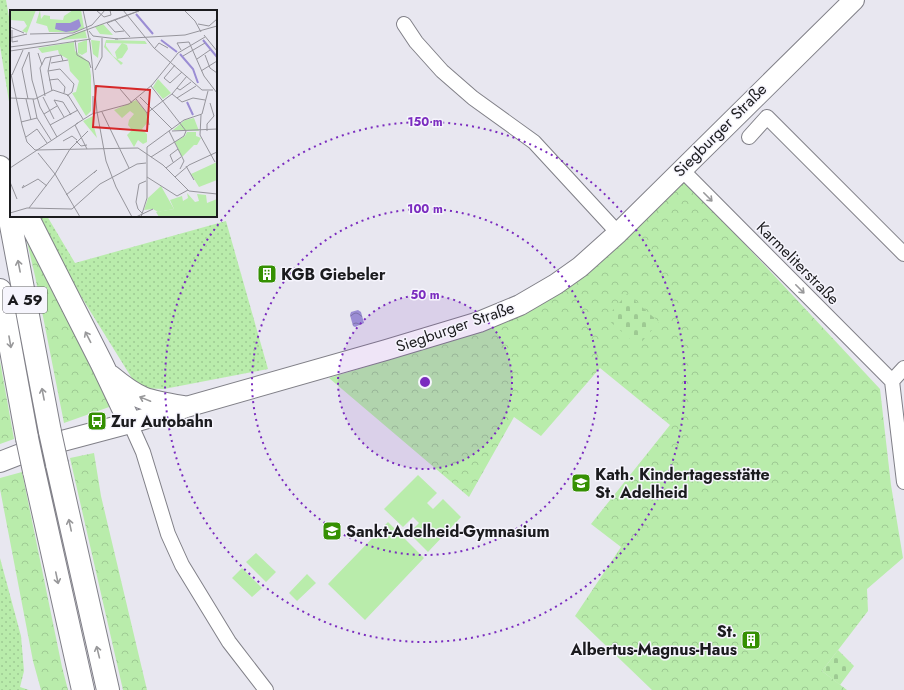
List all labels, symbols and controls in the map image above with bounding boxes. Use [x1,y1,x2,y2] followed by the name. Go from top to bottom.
[10,10,217,217] inset map
[668,78,772,182] street label: Siegburger Straße
[407,113,443,131] text: 150 m
[703,192,713,202] one-way arrow
[407,200,443,218] text: 100 m
[751,216,845,310] street label: Karmeliterstraße
[14,260,22,273] one-way arrow
[256,263,278,285] building icon: KGB Giebeler
[281,263,386,286] place label: KGB Giebeler
[795,284,805,294] one-way arrow
[410,286,440,304] text: 50 m
[3,287,47,313] road number: A 59
[393,296,517,358] street label: Siegburger Straße
[84,332,91,344] one-way arrow
[6,335,14,348] one-way arrow
[418,375,432,389] centre of rings
[39,388,47,401] one-way arrow
[139,395,151,403] one-way arrow
[86,410,108,432] bus stop icon: Zur Autobahn
[111,410,213,433] place label: Zur Autobahn
[595,463,770,504] place label: Kath. Kindertagesstätte St. Adelheid
[570,472,592,494] school or university icon: Kath. Kindertagesstätte St. Adelheid
[66,519,74,532] one-way arrow
[321,520,343,542] school or university icon: Sankt-Adelheid-Gymnasium
[346,520,550,543] place label: Sankt-Adelheid-Gymnasium
[54,571,62,584] one-way arrow
[570,620,737,661] place label: St. Albertus-Magnus-Haus
[740,629,762,651] building icon: St. Albertus-Magnus-Haus
[94,646,102,659] one-way arrow

